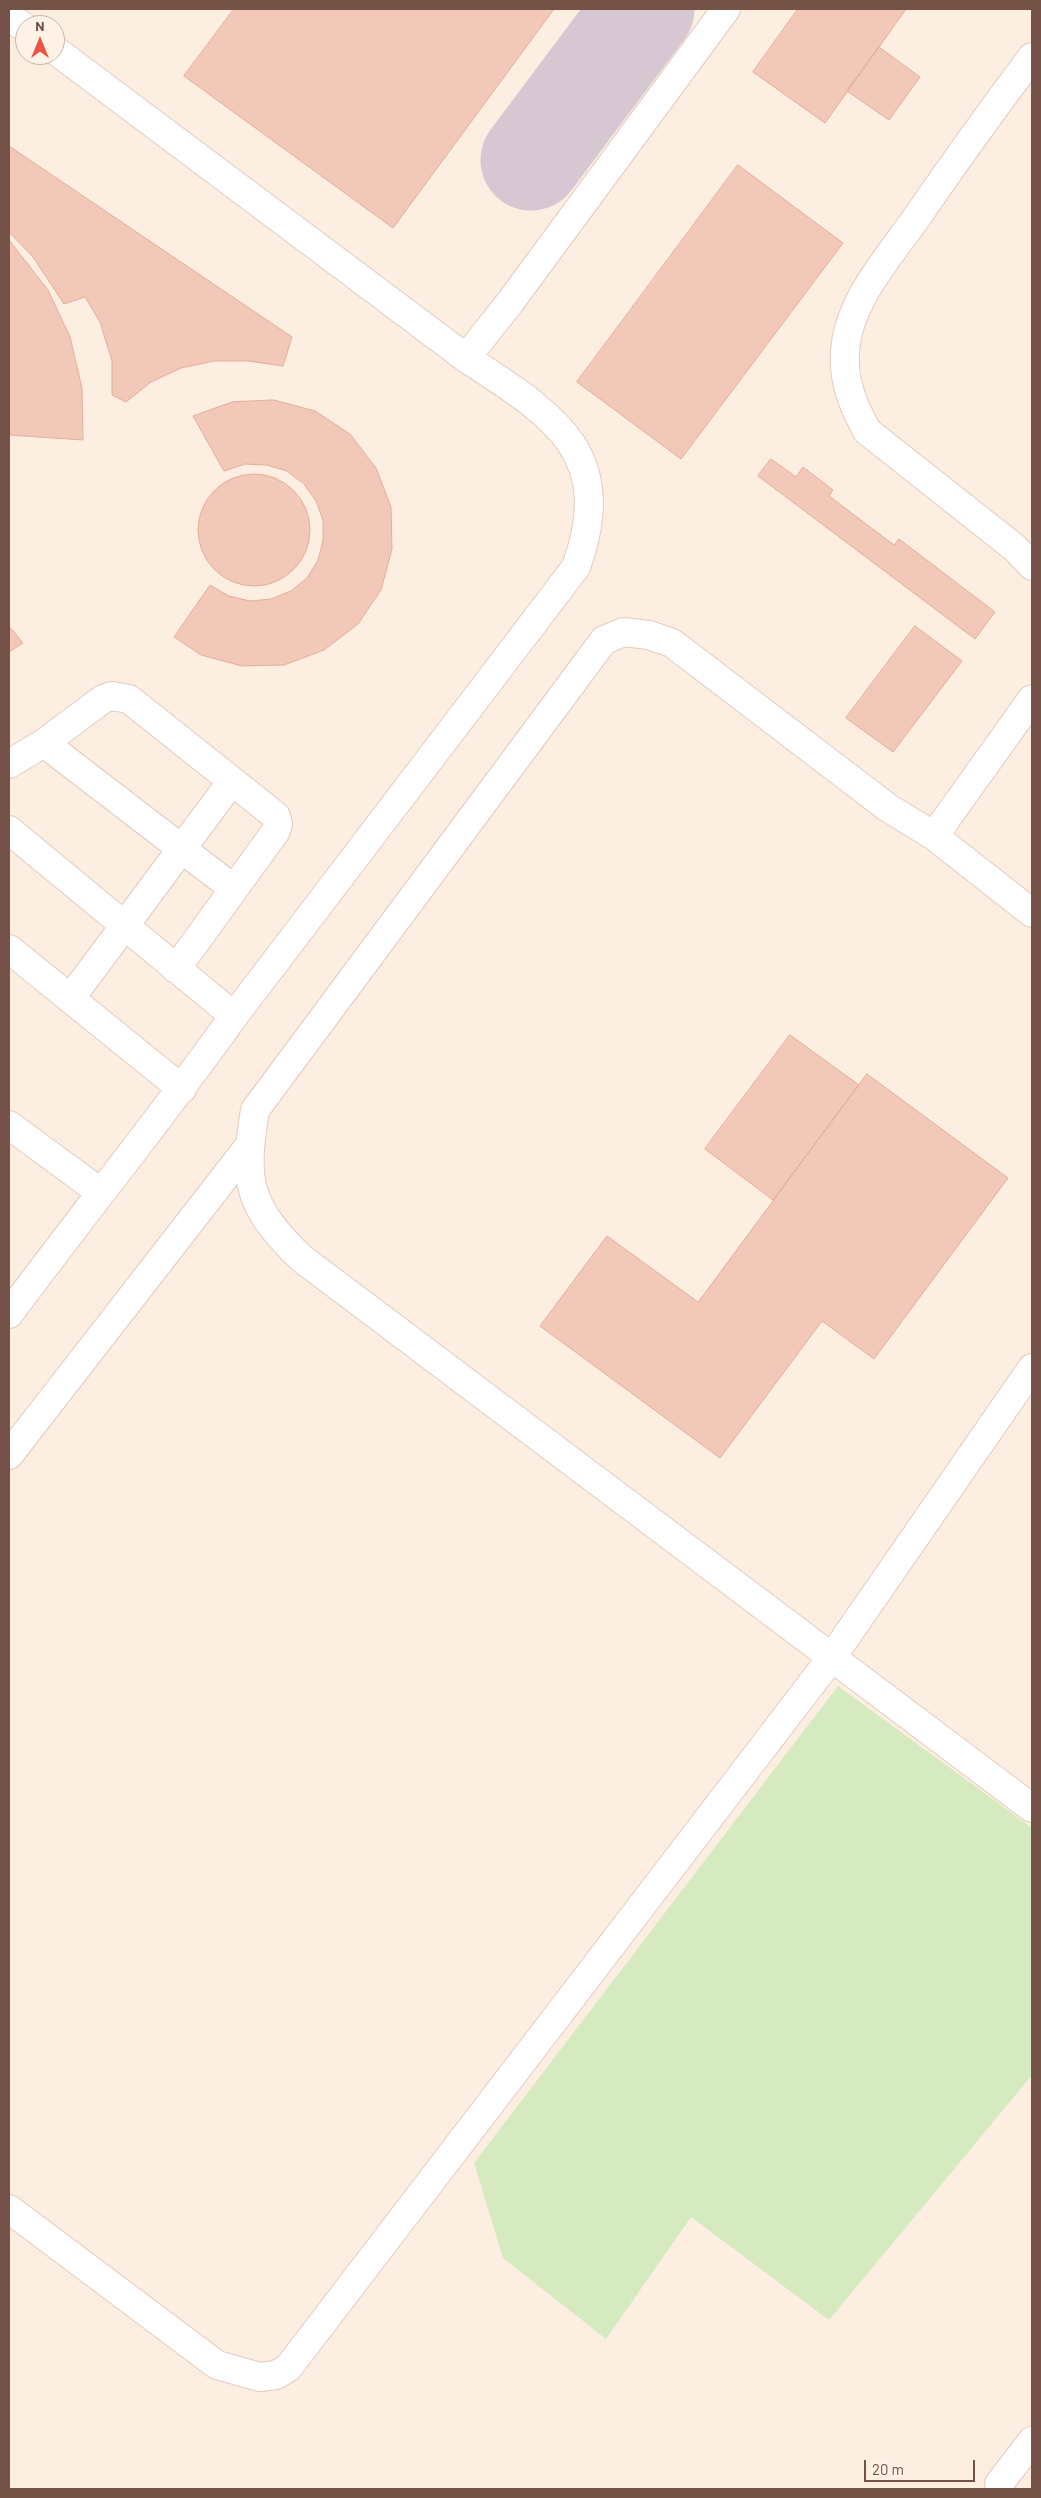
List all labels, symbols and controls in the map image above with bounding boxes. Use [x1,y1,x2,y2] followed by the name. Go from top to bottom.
[15,15,65,65] north arrow
[35,17,45,34] text: N
[866,2450,977,2482] scale bar
[872,2460,904,2478] text: 20 m

